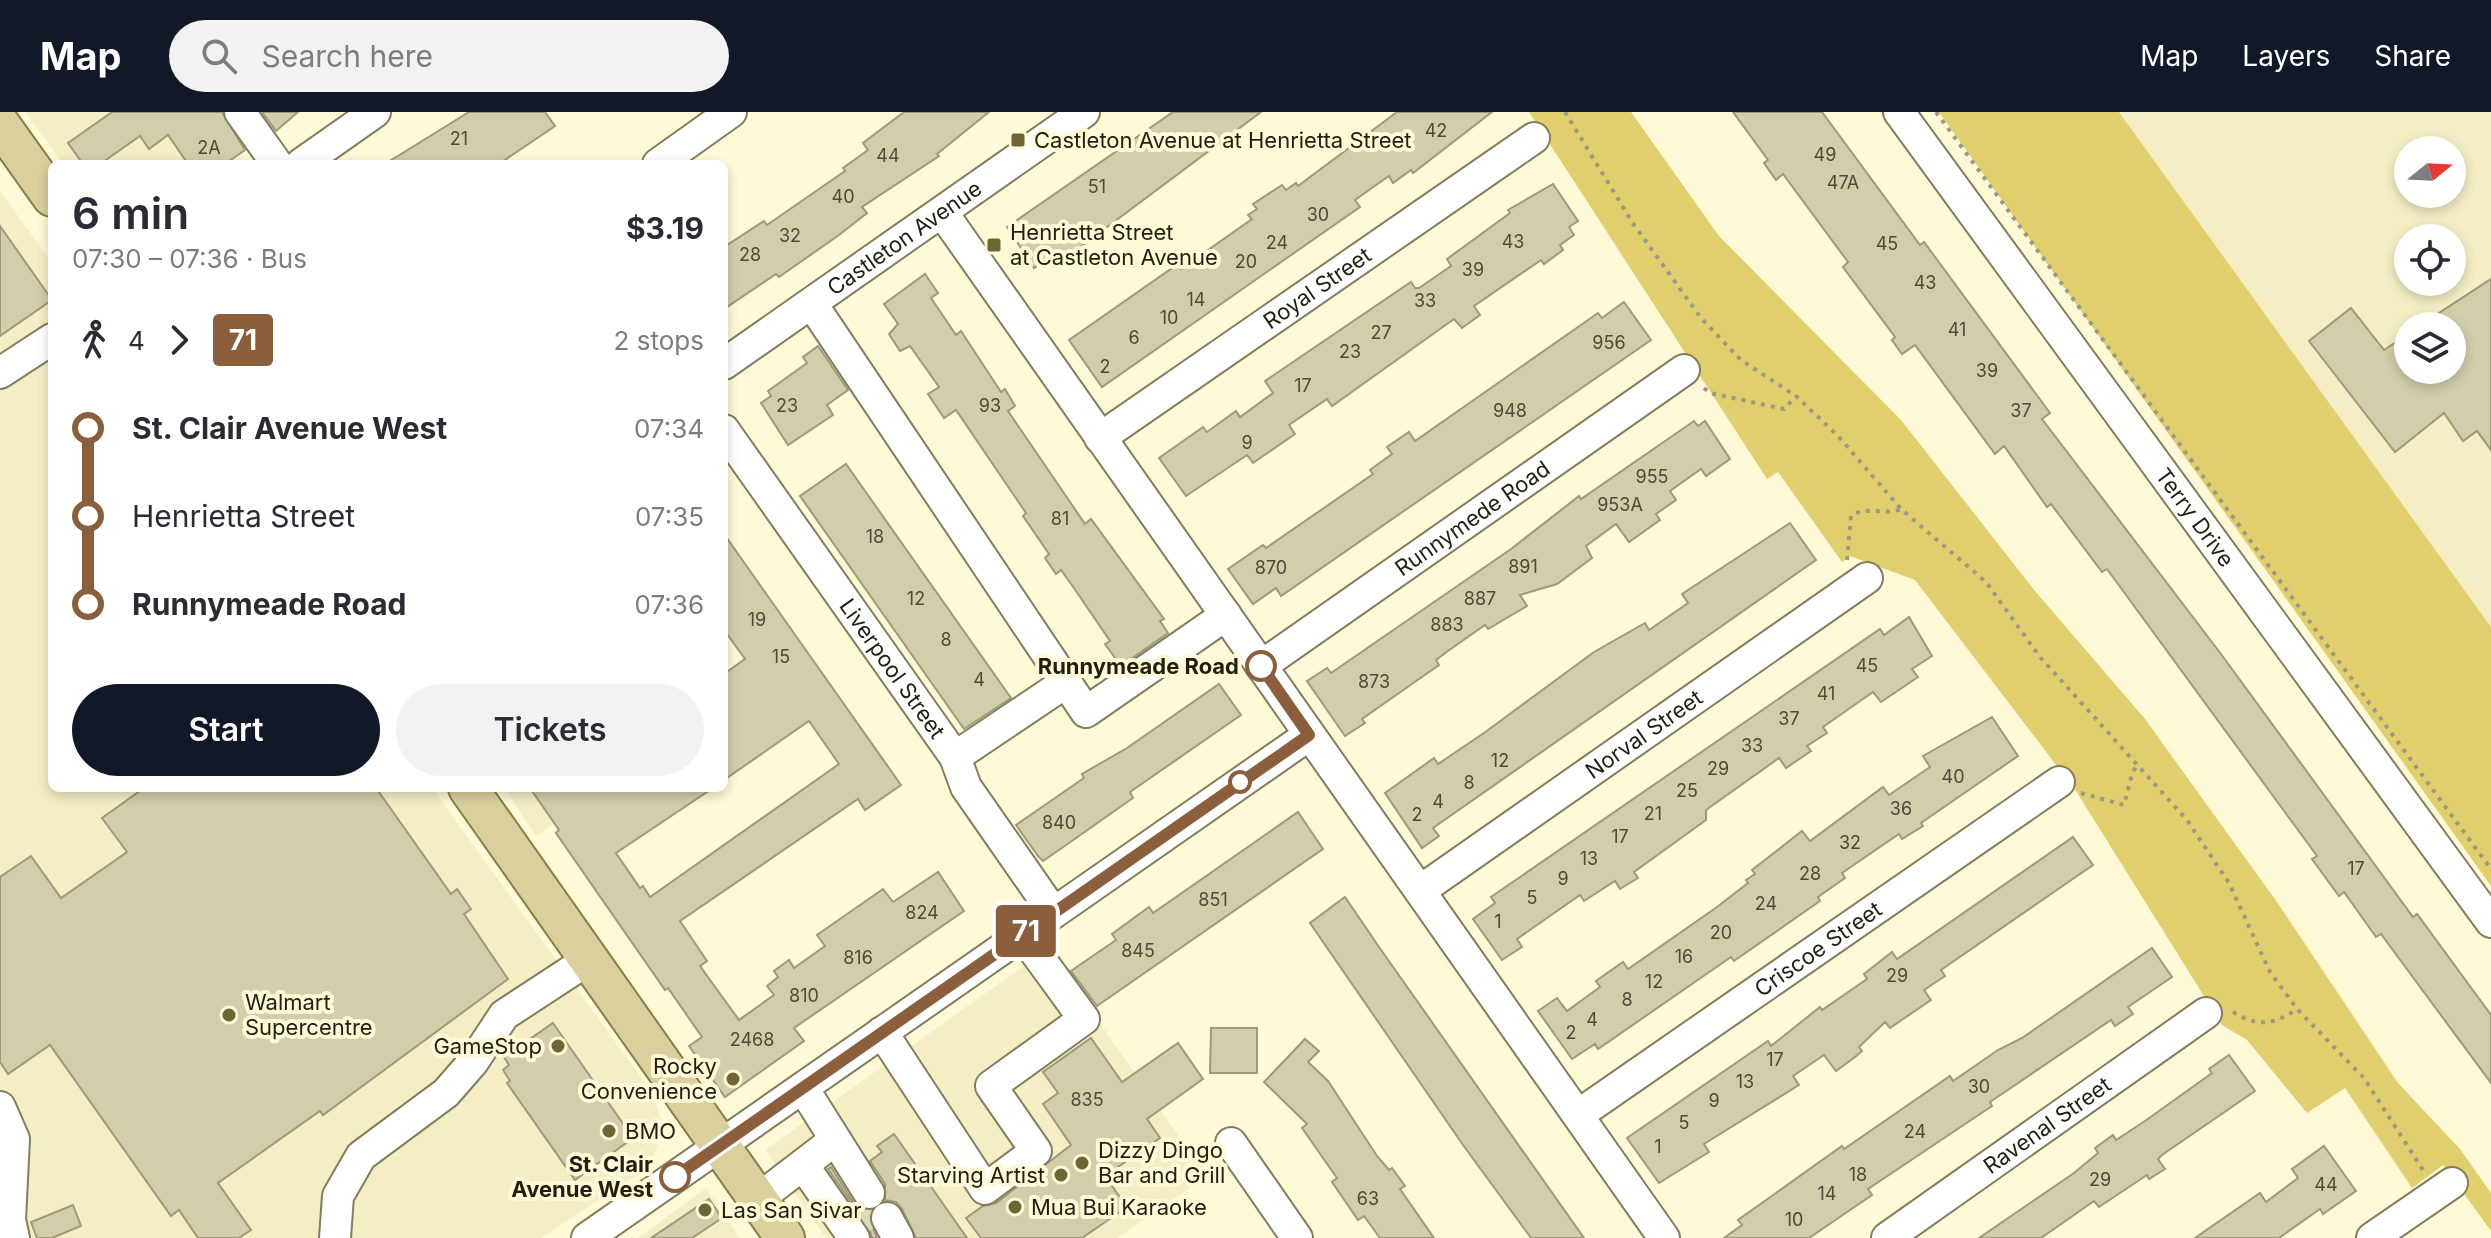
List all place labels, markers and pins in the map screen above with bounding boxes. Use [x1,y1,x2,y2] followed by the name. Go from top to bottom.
[1034,127,1412,153] place label: Castleton Avenue at Henrietta Street
[1009,131,1027,149] marker: Castleton Avenue at Henrietta Street
[1010,219,1218,270] place label: Henrietta Street at Castleton Avenue
[985,236,1003,254] marker: Henrietta Street at Castleton Avenue
[1246,651,1276,681] marker: Runnymeade Road
[1038,653,1239,679] place label: Runnymeade Road
[1229,771,1251,793] unlabelled marker
[245,989,373,1040] place label: Walmart Supercentre
[220,1006,238,1024] marker: Walmart Supercentre
[433,1033,542,1059] place label: GameStop
[549,1037,567,1055] marker: GameStop
[581,1053,717,1104] place label: Rocky Convenience
[724,1070,742,1088] marker: Rocky Convenience
[625,1118,676,1144] place label: BMO
[600,1122,618,1140] marker: BMO
[1098,1137,1225,1188] place label: Dizzy Dingo Bar and Grill
[511,1151,653,1202] place label: St. Clair Avenue West
[1073,1154,1091,1172] marker: Dizzy Dingo Bar and Grill
[660,1162,690,1192] marker: St. Clair Avenue West
[897,1162,1045,1188] place label: Starving Artist
[1052,1166,1070,1184] marker: Starving Artist
[1031,1194,1207,1220] place label: Mua Bui Karaoke
[721,1197,862,1223] place label: Las San Sivar
[1006,1198,1024,1216] marker: Mua Bui Karaoke
[696,1201,714,1219] marker: Las San Sivar

